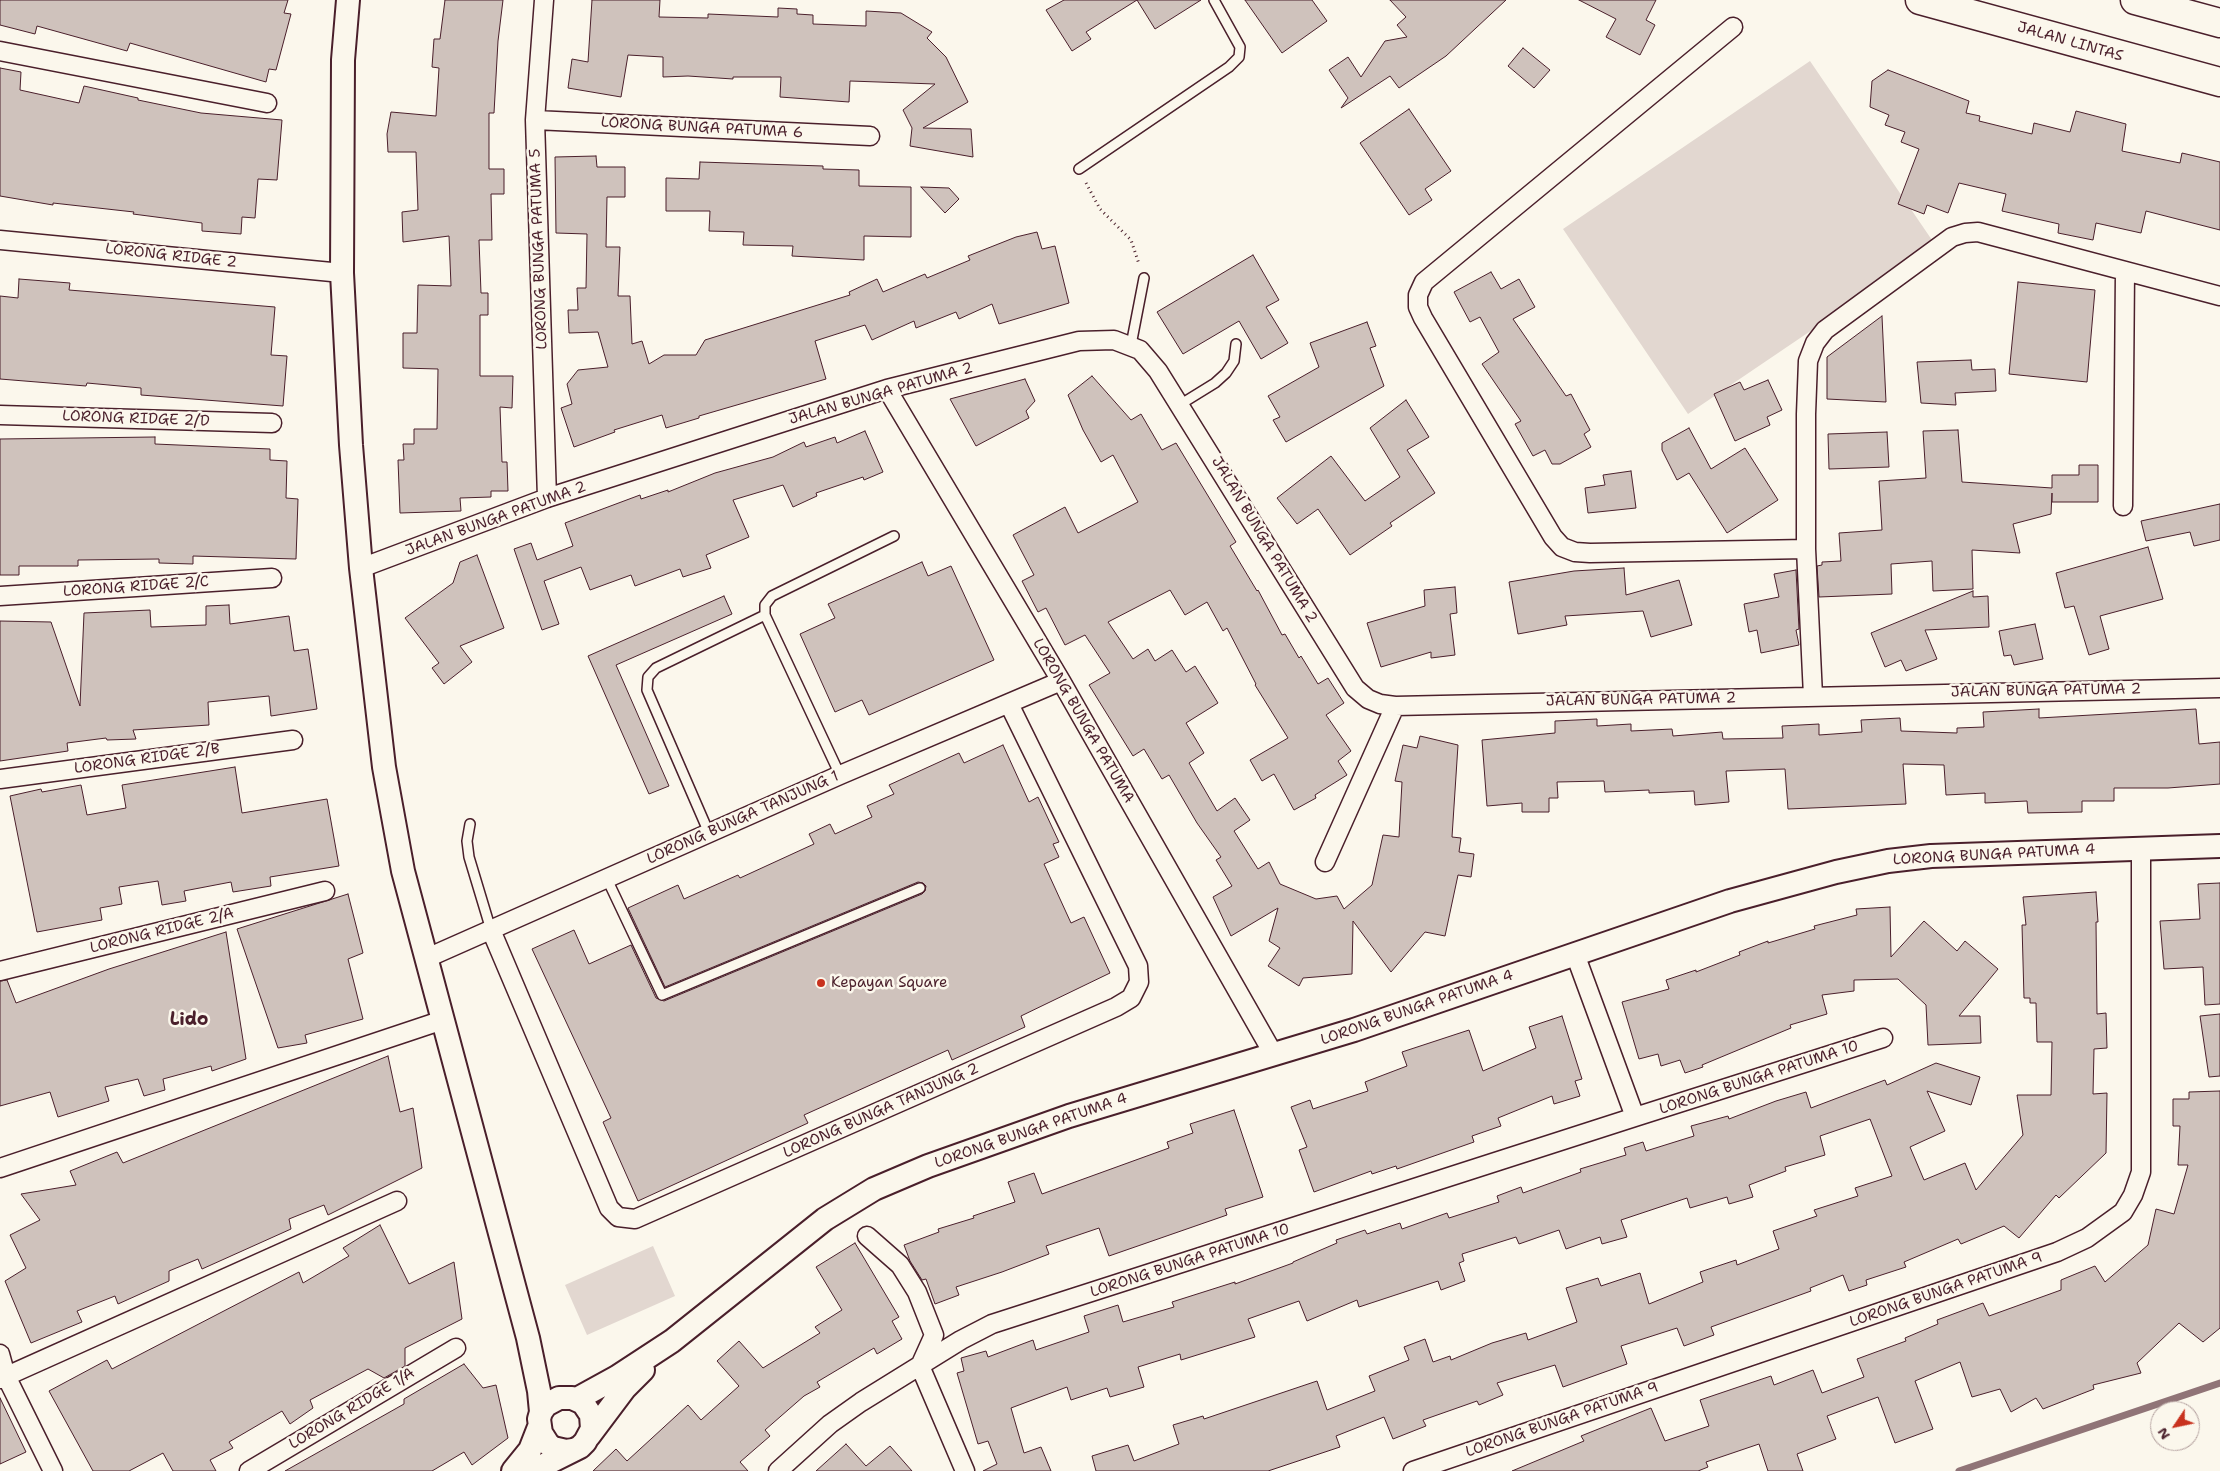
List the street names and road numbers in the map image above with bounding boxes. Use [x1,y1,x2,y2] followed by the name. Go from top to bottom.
[2015,18,2125,66] street label: JALAN LINTAS
[600,114,804,142] street label: LORONG BUNGA PATUMA 6
[526,148,552,350] street label: LORONG BUNGA PATUMA 5
[104,240,238,272] street label: LORONG RIDGE 2
[787,359,975,429] street label: JALAN BUNGA PATUMA 2
[62,407,210,431] street label: LORONG RIDGE 2/D
[1207,454,1321,626] street label: JALAN BUNGA PATUMA 2
[403,478,589,560] street label: JALAN BUNGA PATUMA 2
[62,573,210,601] street label: LORONG RIDGE 2/C
[1028,636,1138,806] street label: LORONG BUNGA PATUMA
[1951,680,2141,702] street label: JALAN BUNGA PATUMA 2
[1546,689,1736,711] street label: JALAN BUNGA PATUMA 2
[73,740,221,778] street label: LORONG RIDGE 2/B
[644,767,842,869] street label: LORONG BUNGA TANJUNG 1
[1892,841,2096,869] street label: LORONG BUNGA PATUMA 4
[88,904,236,958] street label: LORONG RIDGE 2/A
[1318,967,1516,1049] street label: LORONG BUNGA PATUMA 4
[1657,1037,1861,1119] street label: LORONG BUNGA PATUMA 10
[780,1060,982,1162] street label: LORONG BUNGA TANJUNG 2
[932,1090,1130,1172] street label: LORONG BUNGA PATUMA 4
[1088,1220,1292,1302] street label: LORONG BUNGA PATUMA 10
[1847,1249,2045,1331] street label: LORONG BUNGA PATUMA 9
[286,1364,418,1454] street label: LORONG RIDGE 1/A
[1463,1379,1661,1461] street label: LORONG BUNGA PATUMA 9

